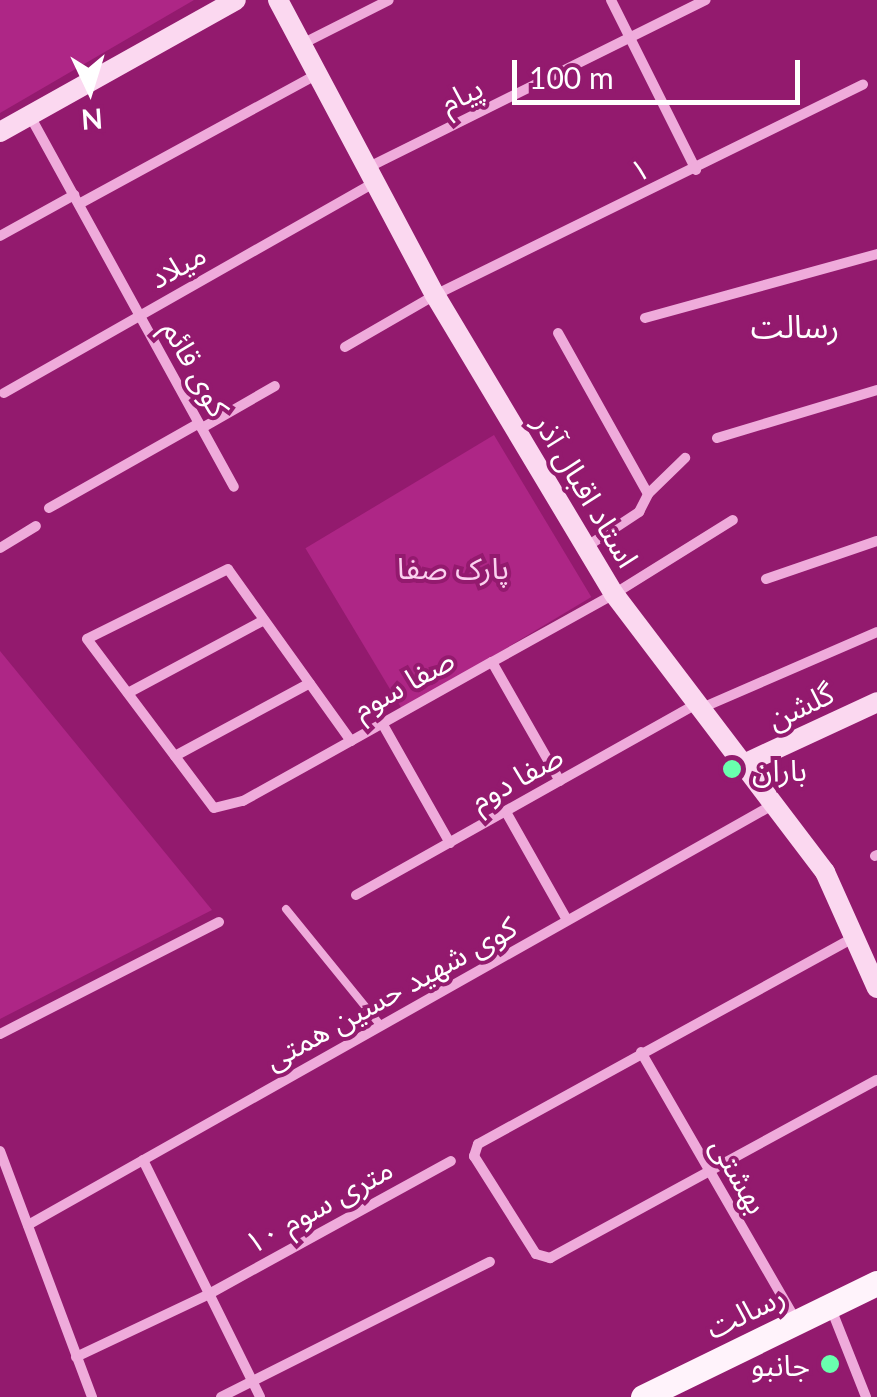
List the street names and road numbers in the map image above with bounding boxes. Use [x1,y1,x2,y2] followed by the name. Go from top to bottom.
[434,68,488,120] street label: پیام
[623,149,655,189] street label: ۱
[142,235,212,295] street label: میلاد
[156,314,238,422] street label: کوی قائم
[527,407,647,573] street label: استاد اقبال آذر
[346,640,460,726] street label: صفا سوم
[761,674,839,736] street label: گلشن
[463,737,569,817] street label: صفا دوم
[258,908,522,1076] street label: کوی شهید حسین همتی
[704,1130,776,1220] street label: بهشتی
[238,1150,398,1260] street label: ۱۰ متری سوم
[700,1277,790,1345] street label: رسالت

